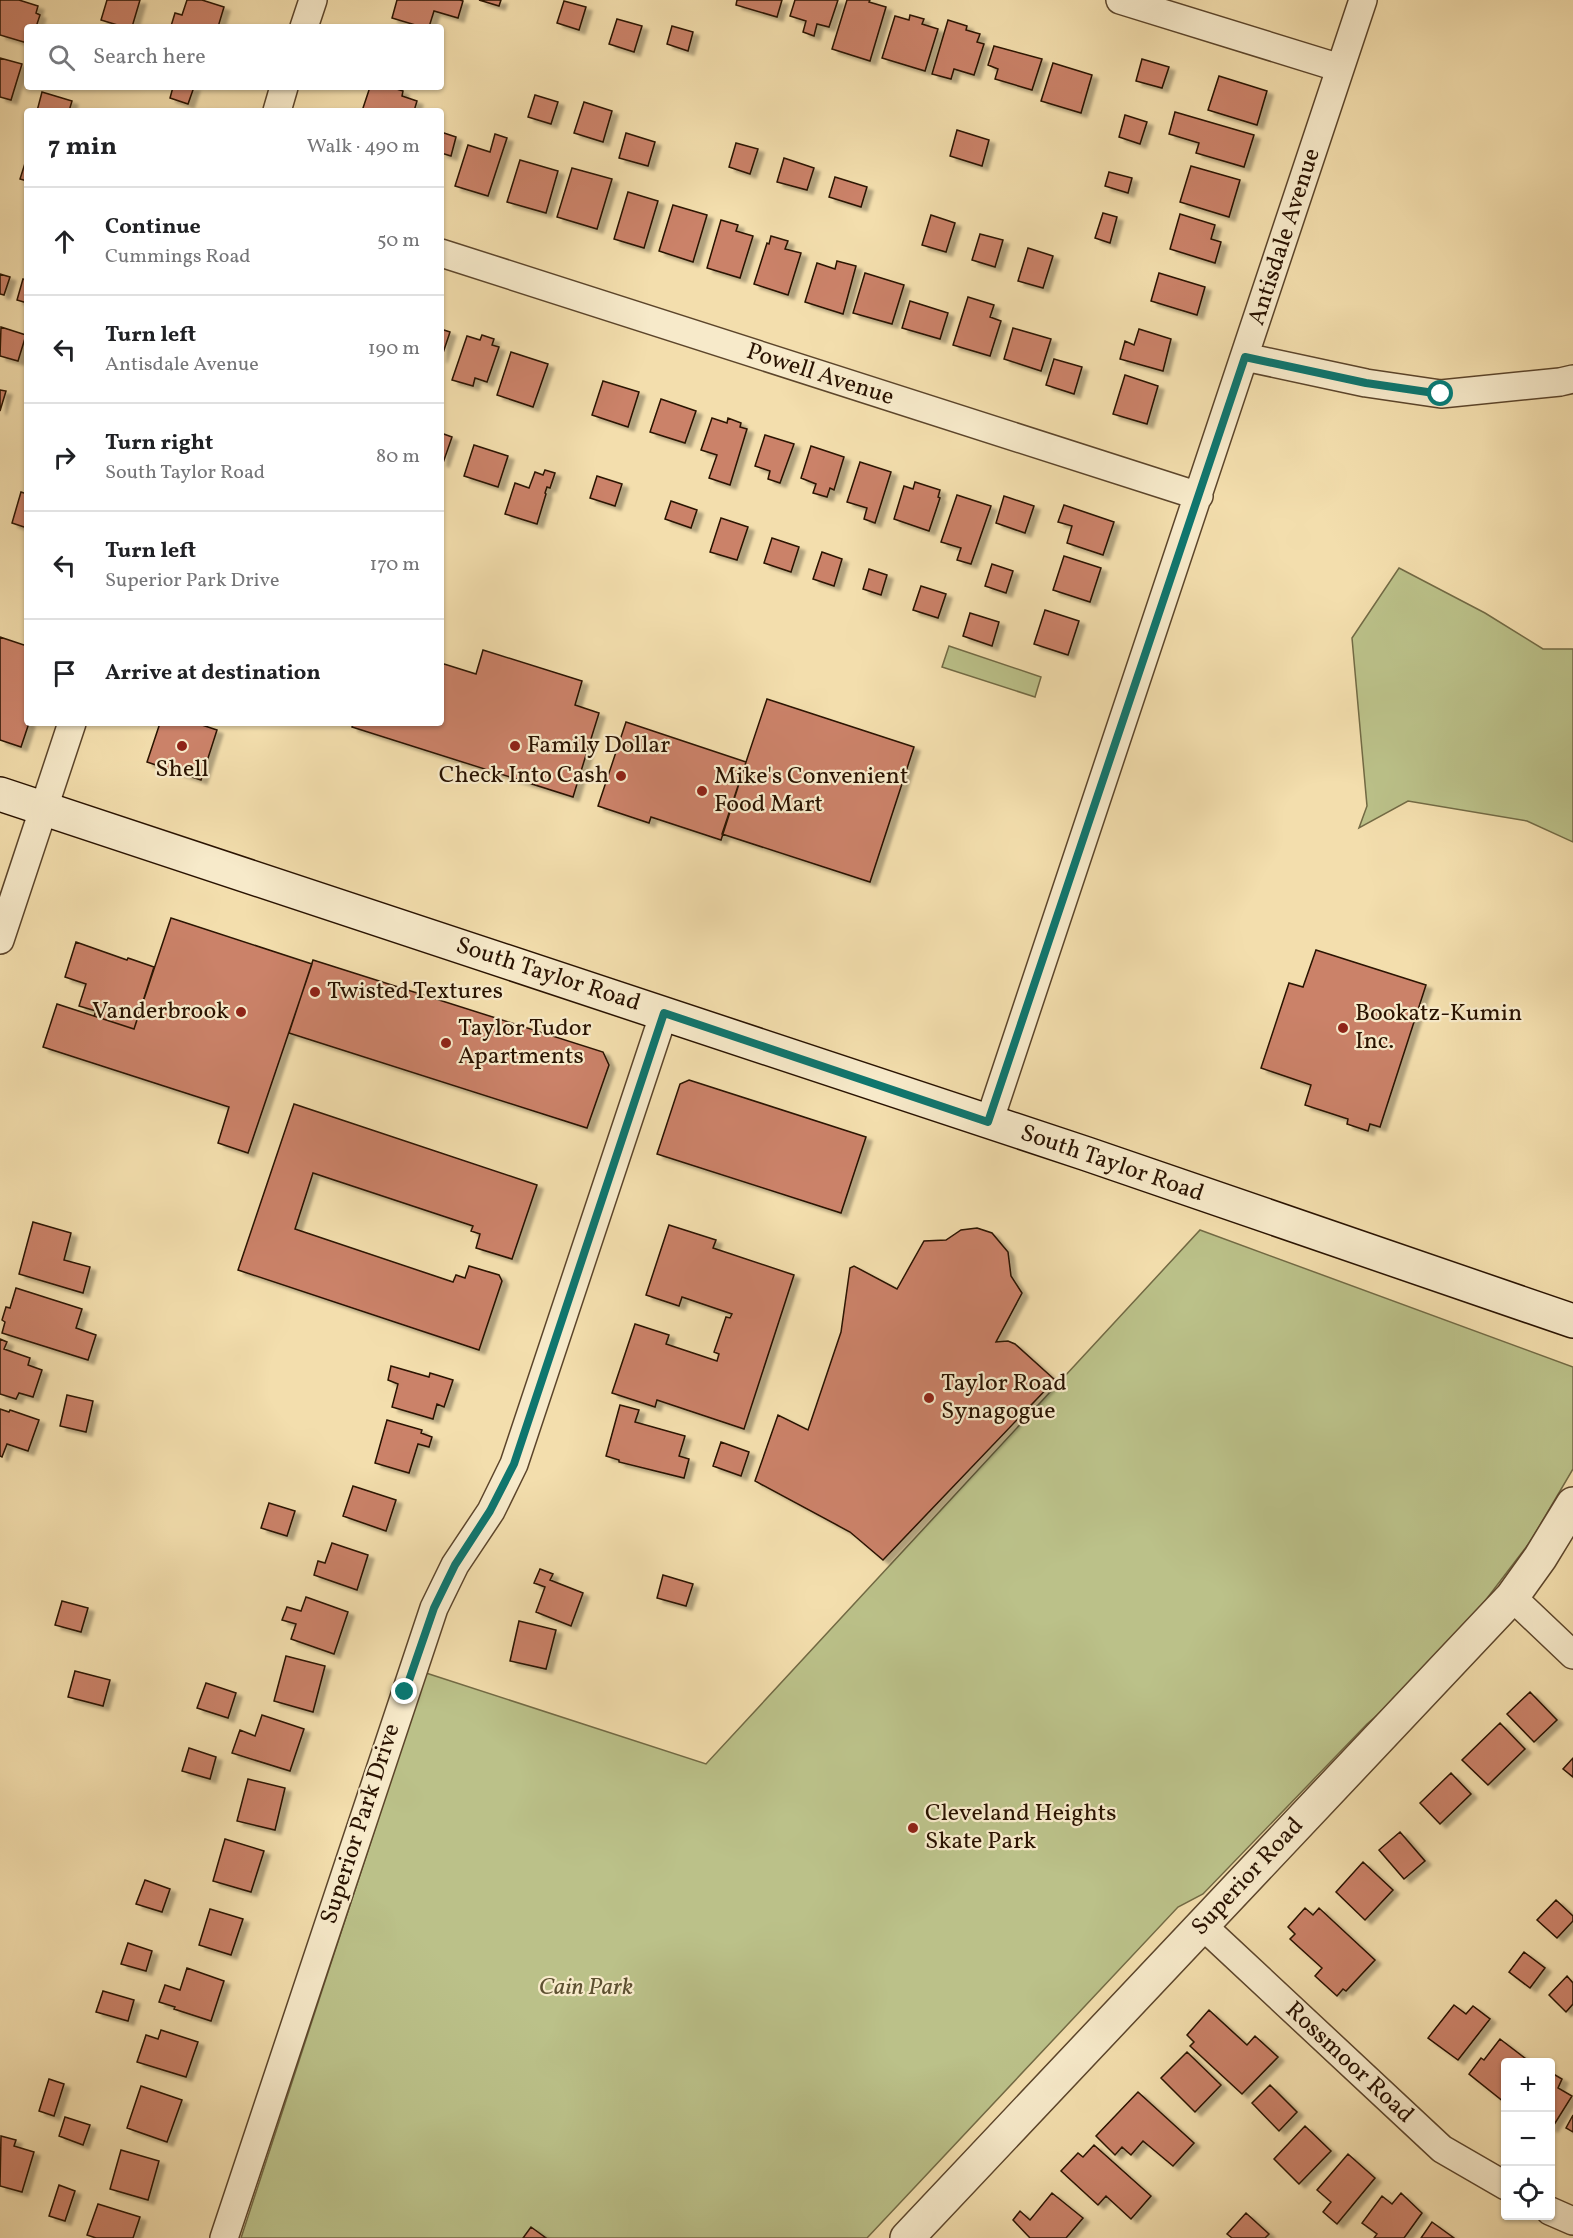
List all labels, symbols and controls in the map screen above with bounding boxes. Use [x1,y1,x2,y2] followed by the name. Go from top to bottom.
[24,24,444,90] search box
[45,41,78,74] icon: search
[93,42,206,73] text: Search here
[48,129,117,165] text: 7 min
[307,133,420,161] text: Walk · 490 m
[1240,144,1330,330] street label: Antisdale Avenue
[105,212,201,243] text: Continue
[48,225,81,258] icon: ahead
[377,227,420,255] text: 50 m
[105,243,251,271] text: Cummings Road
[105,320,196,351] text: Turn left
[48,333,81,366] icon: left
[368,335,420,363] text: 190 m
[742,335,898,415] street label: Powell Avenue
[105,351,259,379] text: Antisdale Avenue
[1427,380,1453,406] route start
[105,428,213,459] text: Turn right
[48,441,81,474] icon: right
[376,443,420,471] text: 80 m
[105,459,265,487] text: South Taylor Road
[105,536,196,567] text: Turn left
[48,549,81,582] icon: left
[370,551,420,579] text: 170 m
[105,567,279,595] text: Superior Park Drive
[48,657,81,690] icon: arrive
[105,658,321,689] text: Arrive at destination
[527,729,670,763] place label: Family Dollar
[175,739,189,753] marker: Shell
[508,739,522,753] marker: Family Dollar
[155,753,209,787] place label: Shell
[439,759,609,793] place label: Check Into Cash
[714,760,908,822] place label: Mike's Convenient Food Mart
[614,769,628,783] marker: Check Into Cash
[695,784,709,798] marker: Mike's Convenient Food Mart
[451,929,645,1021] street label: South Taylor Road
[327,975,503,1009] place label: Twisted Textures
[308,985,322,999] marker: Twisted Textures
[92,995,229,1029] place label: Vanderbrook
[1355,997,1522,1059] place label: Bookatz-Kumin Inc.
[234,1005,248,1019] marker: Vanderbrook
[458,1012,592,1074] place label: Taylor Tudor Apartments
[1336,1021,1350,1035] marker: Bookatz-Kumin Inc.
[439,1036,453,1050] marker: Taylor Tudor Apartments
[1016,1117,1208,1211] street label: South Taylor Road
[941,1367,1067,1429] place label: Taylor Road Synagogue
[922,1391,936,1405] marker: Taylor Road Synagogue
[391,1678,417,1704] route end
[312,1719,410,1929] street label: Superior Park Drive
[925,1797,1117,1859] place label: Cleveland Heights Skate Park
[1184,1810,1312,1944] street label: Superior Road
[906,1821,920,1835] marker: Cleveland Heights Skate Park
[539,1971,633,2005] park label: Cain Park
[1277,1994,1421,2132] street label: Rossmoor Road
[1501,2058,1555,2220] map controls
[1501,2058,1555,2112] button: +
[1501,2112,1555,2166] button: −
[1501,2166,1555,2220] button: locate

